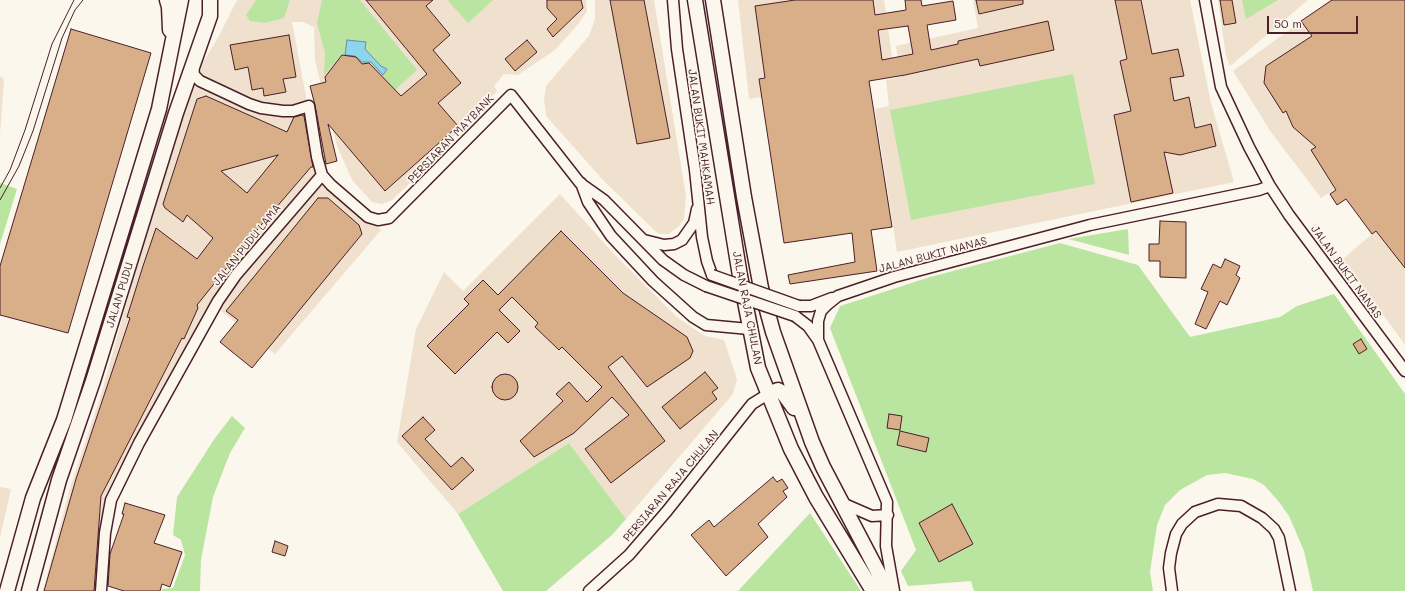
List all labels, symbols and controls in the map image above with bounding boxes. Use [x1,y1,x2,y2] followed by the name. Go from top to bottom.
[1269,8,1360,34] scale bar
[1274,15,1302,31] text: 50 m
[685,68,717,206] street label: JALAN BUKIT MAHKAMAH
[405,92,497,186] street label: PERSIARAN MAYBANK
[210,202,284,288] street label: JALAN PUDU LAMA
[1308,223,1384,321] street label: JALAN BUKIT NANAS
[877,234,989,276] street label: JALAN BUKIT NANAS
[730,250,764,366] street label: JALAN RAJA CHULAN
[104,261,136,329] street label: JALAN PUDU
[621,428,721,544] street label: PERSIARAN RAJA CHULAN

